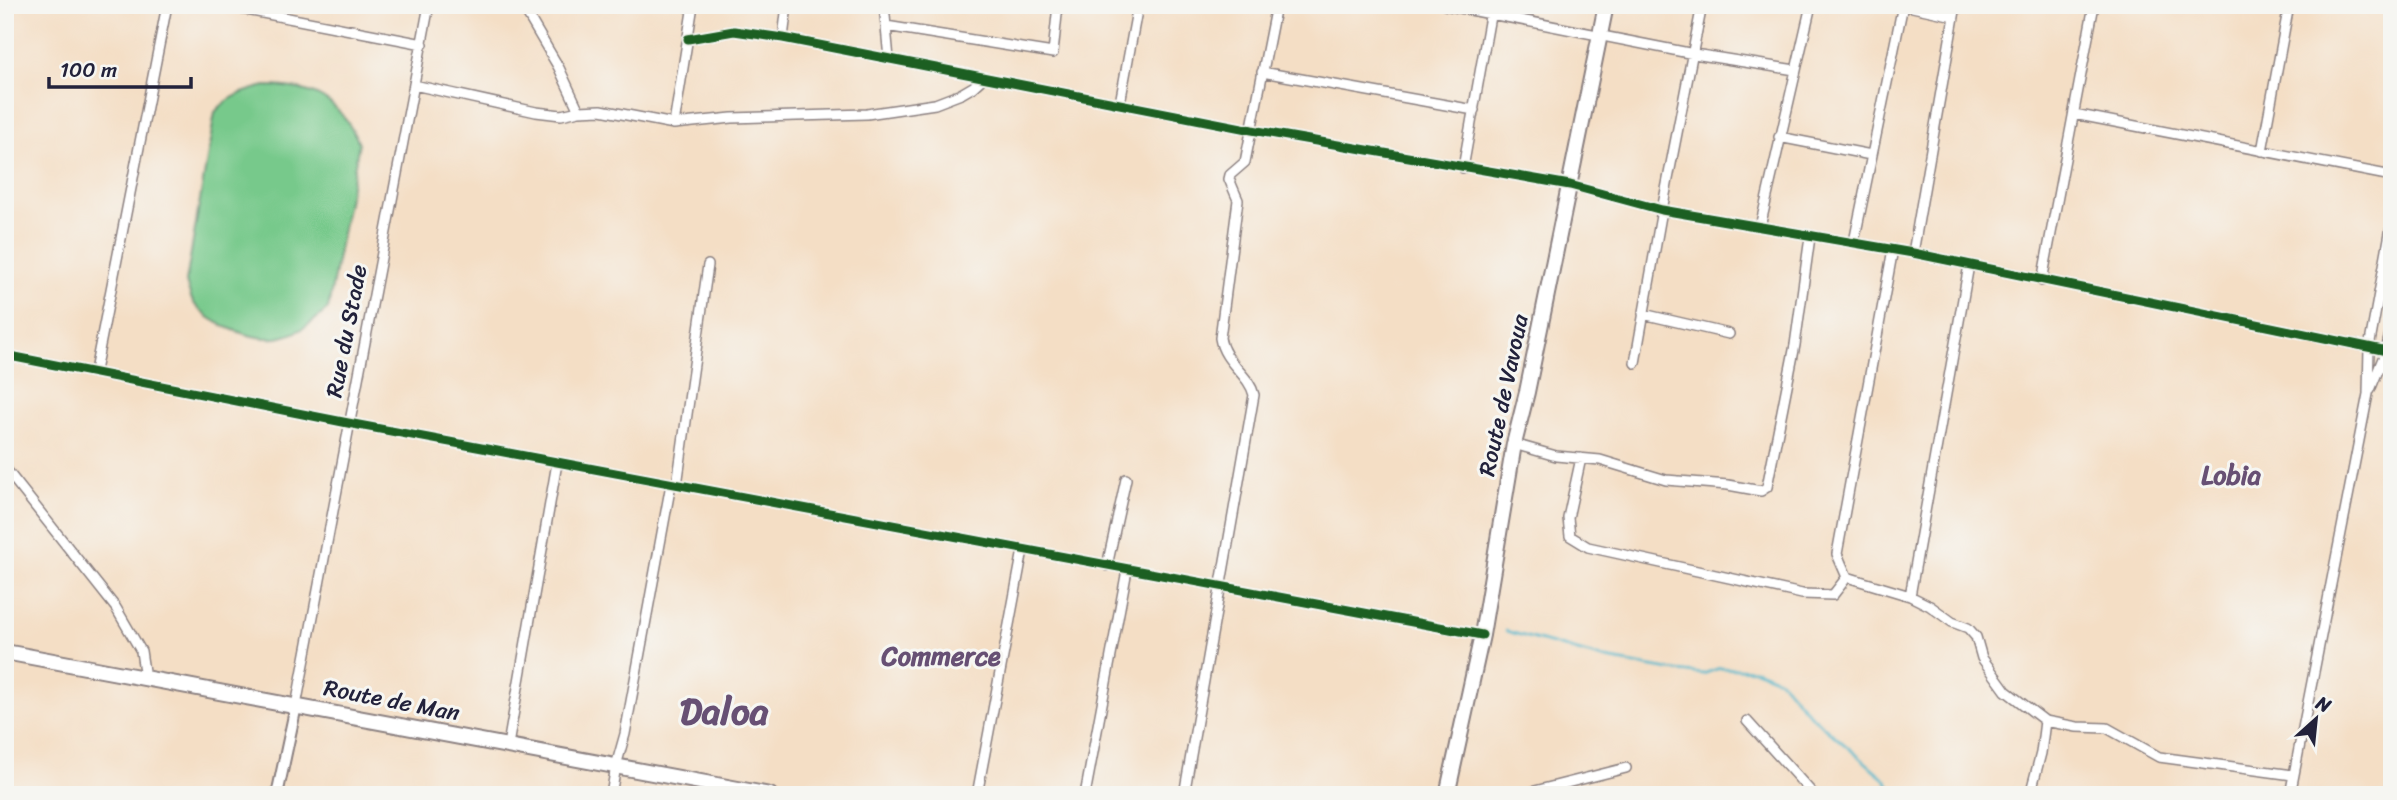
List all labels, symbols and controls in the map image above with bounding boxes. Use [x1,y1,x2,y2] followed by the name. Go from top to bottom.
[49,46,191,90] scale bar
[60,51,117,89] text: 100 m
[314,261,379,401] street label: Rue du Stade
[1466,310,1541,480] street label: Route de Vavoua
[2201,452,2262,498] district label: Lobia
[881,633,1001,679] district label: Commerce
[320,667,464,734] street label: Route de Man
[680,679,769,744] district label: Daloa
[2282,684,2352,754] north arrow
[2309,686,2338,722] text: N

